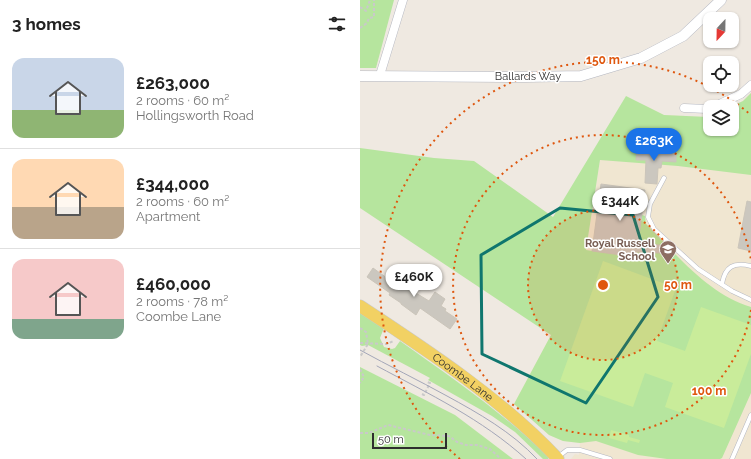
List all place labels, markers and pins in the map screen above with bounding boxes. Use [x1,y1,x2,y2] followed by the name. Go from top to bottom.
[626,128,682,162] pin: £263K
[592,188,648,222] pin: £344K
[585,237,656,263] place label: Royal Russell School
[658,239,678,264] school or university icon: Royal Russell School
[386,264,442,298] pin: £460K
[596,278,610,292] centre of rings

